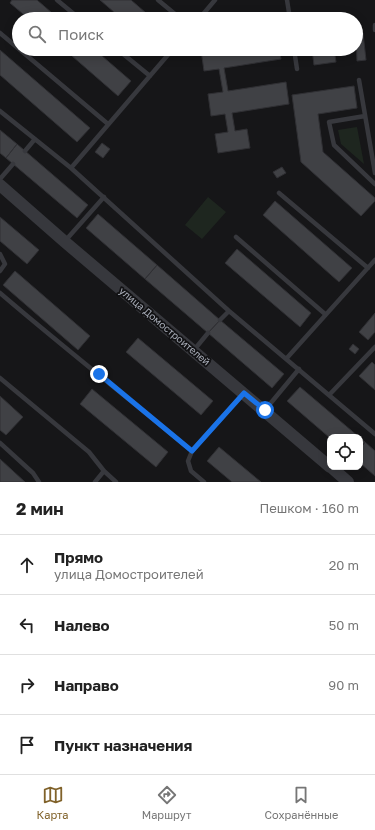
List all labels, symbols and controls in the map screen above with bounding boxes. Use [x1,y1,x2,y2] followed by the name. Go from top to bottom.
[12,12,363,56] search box
[26,23,48,45] icon: search
[58,25,104,43] text: Поиск
[117,284,213,368] street label: улица Домостроителей
[90,365,108,383] route end
[256,401,274,419] route start
[327,434,363,470] map controls
[327,434,363,470] button: locate
[16,498,64,519] text: 2 мин
[259,500,359,516] text: Пешком · 160 m
[54,548,103,566] text: Прямо
[16,554,38,576] icon: ahead
[329,557,359,573] text: 20 m
[54,566,204,582] text: улица Домостроителей
[16,614,38,636] icon: left
[54,616,110,634] text: Налево
[329,617,359,633] text: 50 m
[16,674,38,696] icon: right
[54,676,119,694] text: Направо
[328,677,359,693] text: 90 m
[16,734,38,756] icon: arrive
[54,736,192,754] text: Пункт назначения
[37,784,68,821] tab: Карта
[142,784,191,821] tab: Маршрут
[265,784,338,821] tab: Сохранённые

